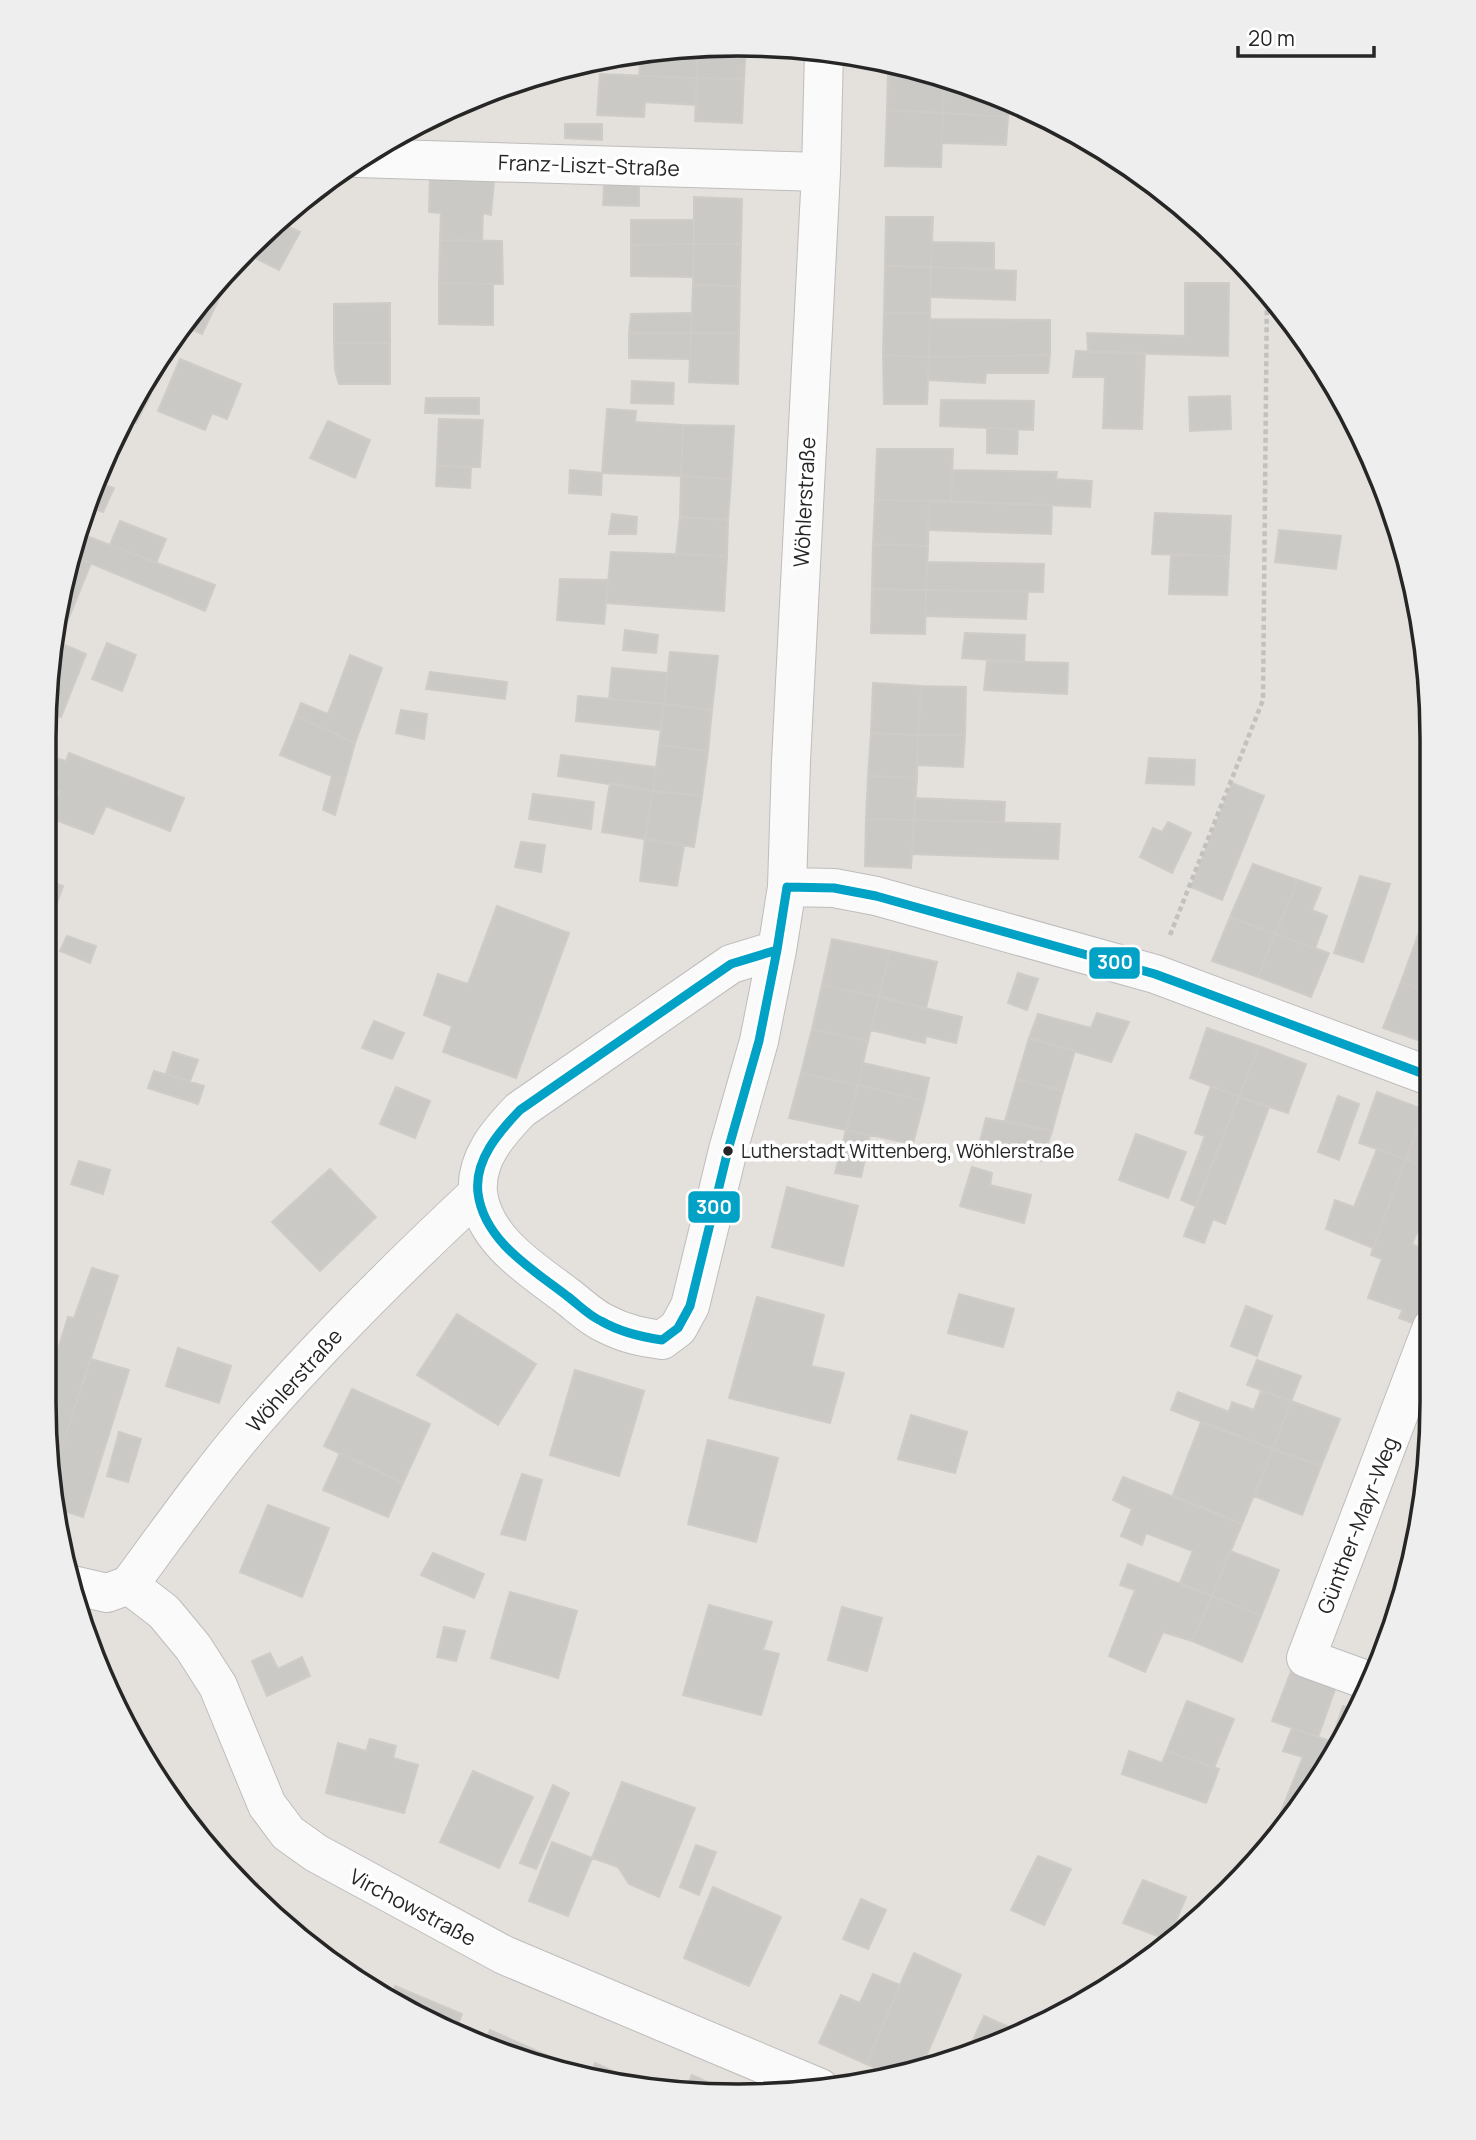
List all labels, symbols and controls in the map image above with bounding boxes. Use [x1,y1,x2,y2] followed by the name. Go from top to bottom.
[1238,14,1374,58] scale bar
[1248,24,1295,52] text: 20 m
[498,148,680,182] street label: Franz-Liszt-Straße
[787,436,821,568] street label: Wöhlerstraße
[1088,946,1141,980] line badge: 300
[1097,949,1133,975] text: 300
[741,1138,1074,1164] place label: Lutherstadt Wittenberg, Wöhlerstraße
[721,1144,735,1158] marker: Lutherstadt Wittenberg, Wöhlerstraße
[687,1190,741,1224] line badge: 300
[696,1194,732,1220] text: 300
[240,1322,348,1438] street label: Wöhlerstraße
[1310,1432,1404,1618] street label: Günther-Mayr-Weg
[345,1862,481,1952] street label: Virchowstraße

